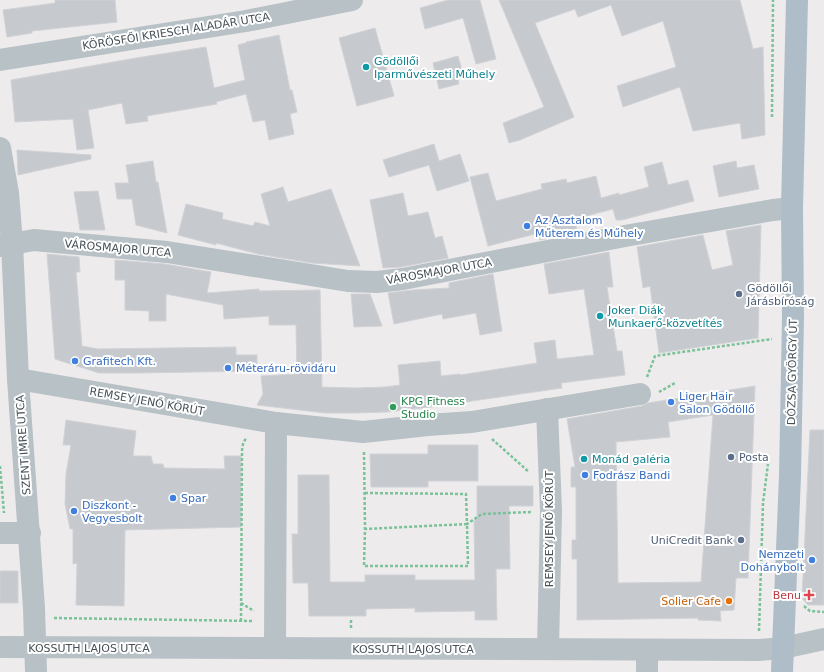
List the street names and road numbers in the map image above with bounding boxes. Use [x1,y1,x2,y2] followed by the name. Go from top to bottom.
[81,9,271,53] street label: KÖRÖSFŐI KRIESCH ALADÁR UTCA
[64,237,172,260] street label: VÁROSMAJOR UTCA
[385,256,493,287] street label: VÁROSMAJOR UTCA
[785,319,800,425] street label: DÓZSA GYÖRGY ÚT
[88,384,206,418] street label: REMSEY JENŐ KÖRÚT
[13,394,33,495] street label: SZENT IMRE UTCA
[542,470,556,587] street label: REMSEY JENŐ KÖRÚT
[28,642,150,655] street label: KOSSUTH LAJOS UTCA
[352,643,474,656] street label: KOSSUTH LAJOS UTCA

